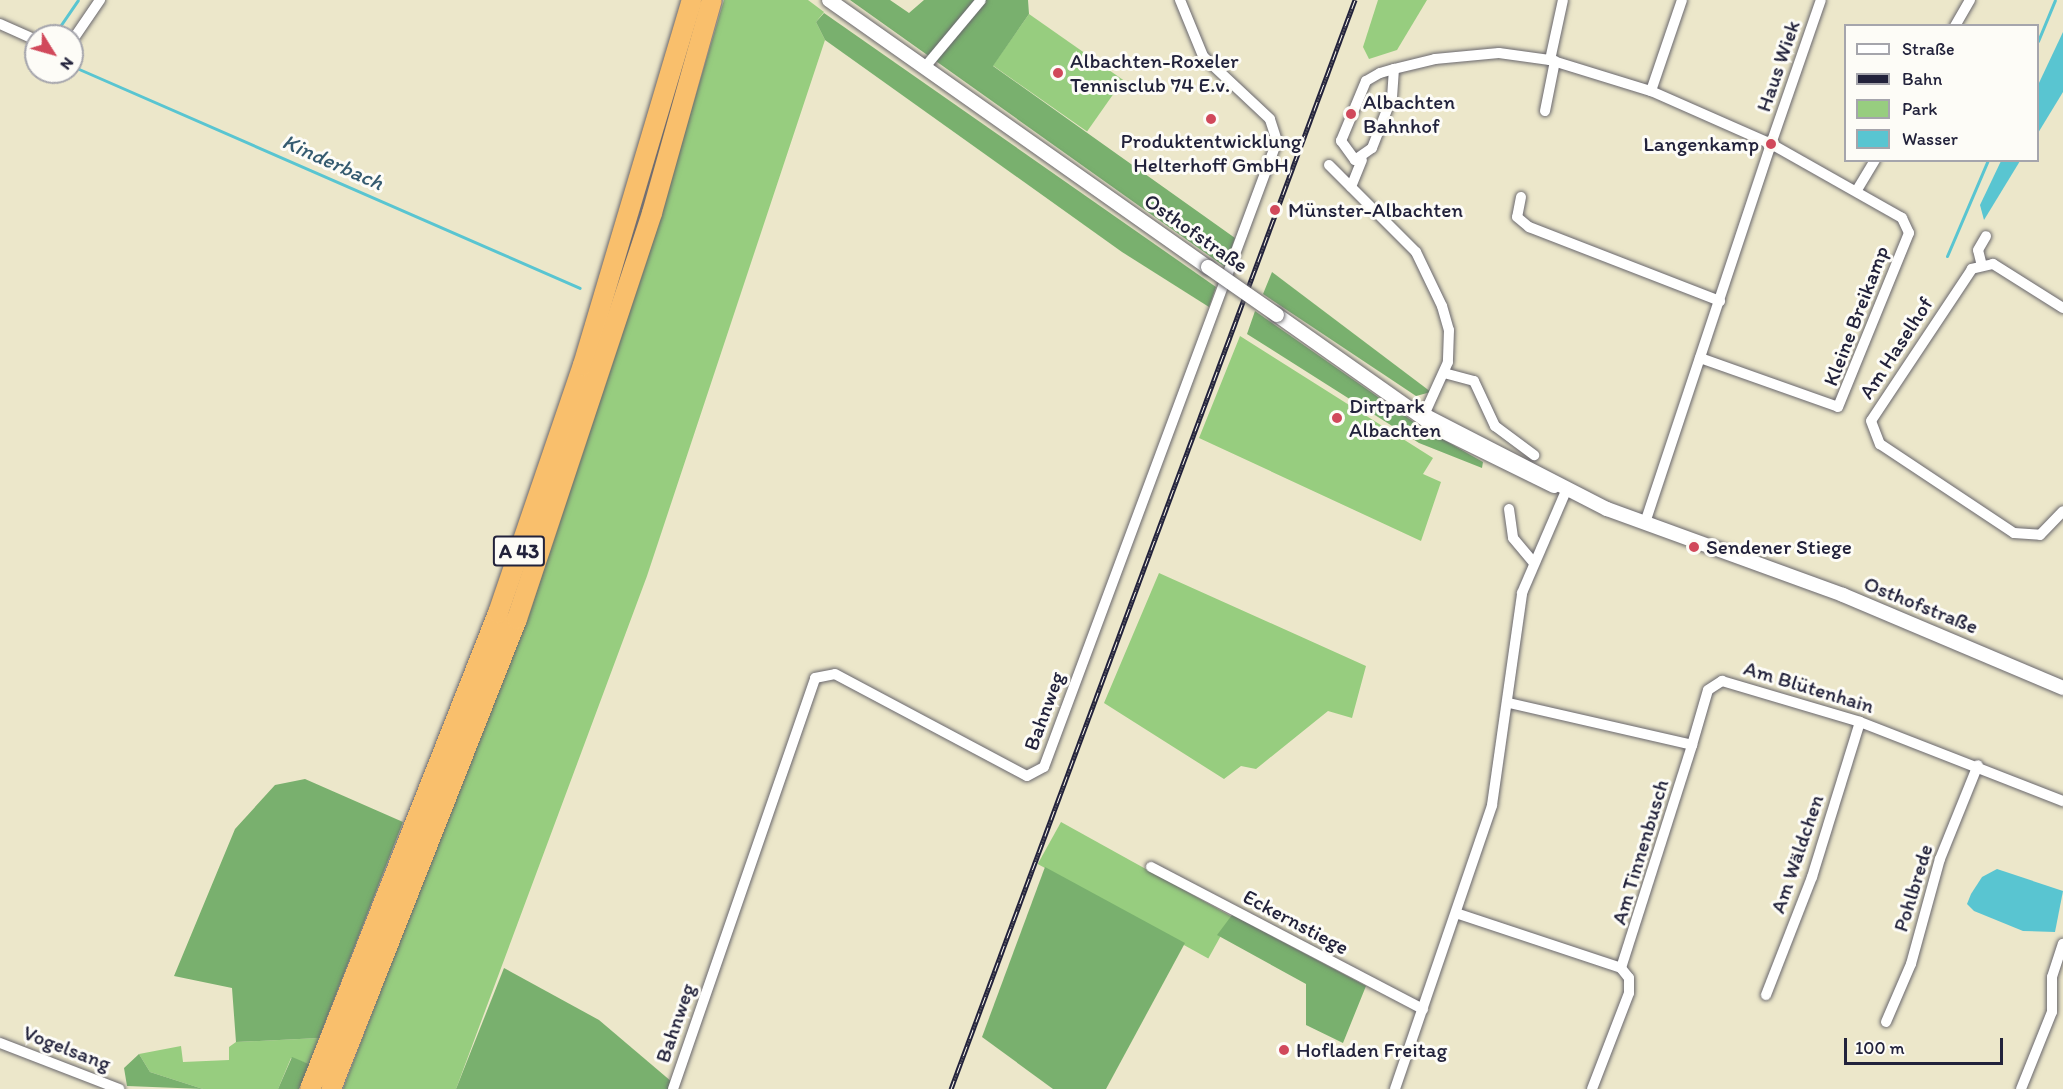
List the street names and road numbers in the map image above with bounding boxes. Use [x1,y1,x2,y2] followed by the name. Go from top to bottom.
[1751,17,1805,115] street label: Haus Wiek
[1139,188,1253,278] street label: Osthofstraße
[1818,242,1894,390] street label: Kleine Breikamp
[1854,292,1938,404] street label: Am Haselhof
[492,534,546,568] road number: A 43
[1860,571,1982,639] street label: Osthofstraße
[1741,655,1877,719] street label: Am Blütenhain
[1018,668,1070,754] street label: Bahnweg
[1606,776,1674,928] street label: Am Tinnenbusch
[1765,792,1829,916] street label: Am Wäldchen
[1888,841,1938,935] street label: Pohlbrede
[1239,884,1353,960] street label: Eckernstiege
[650,980,700,1066] street label: Bahnweg
[20,1020,114,1076] street label: Vogelsang

